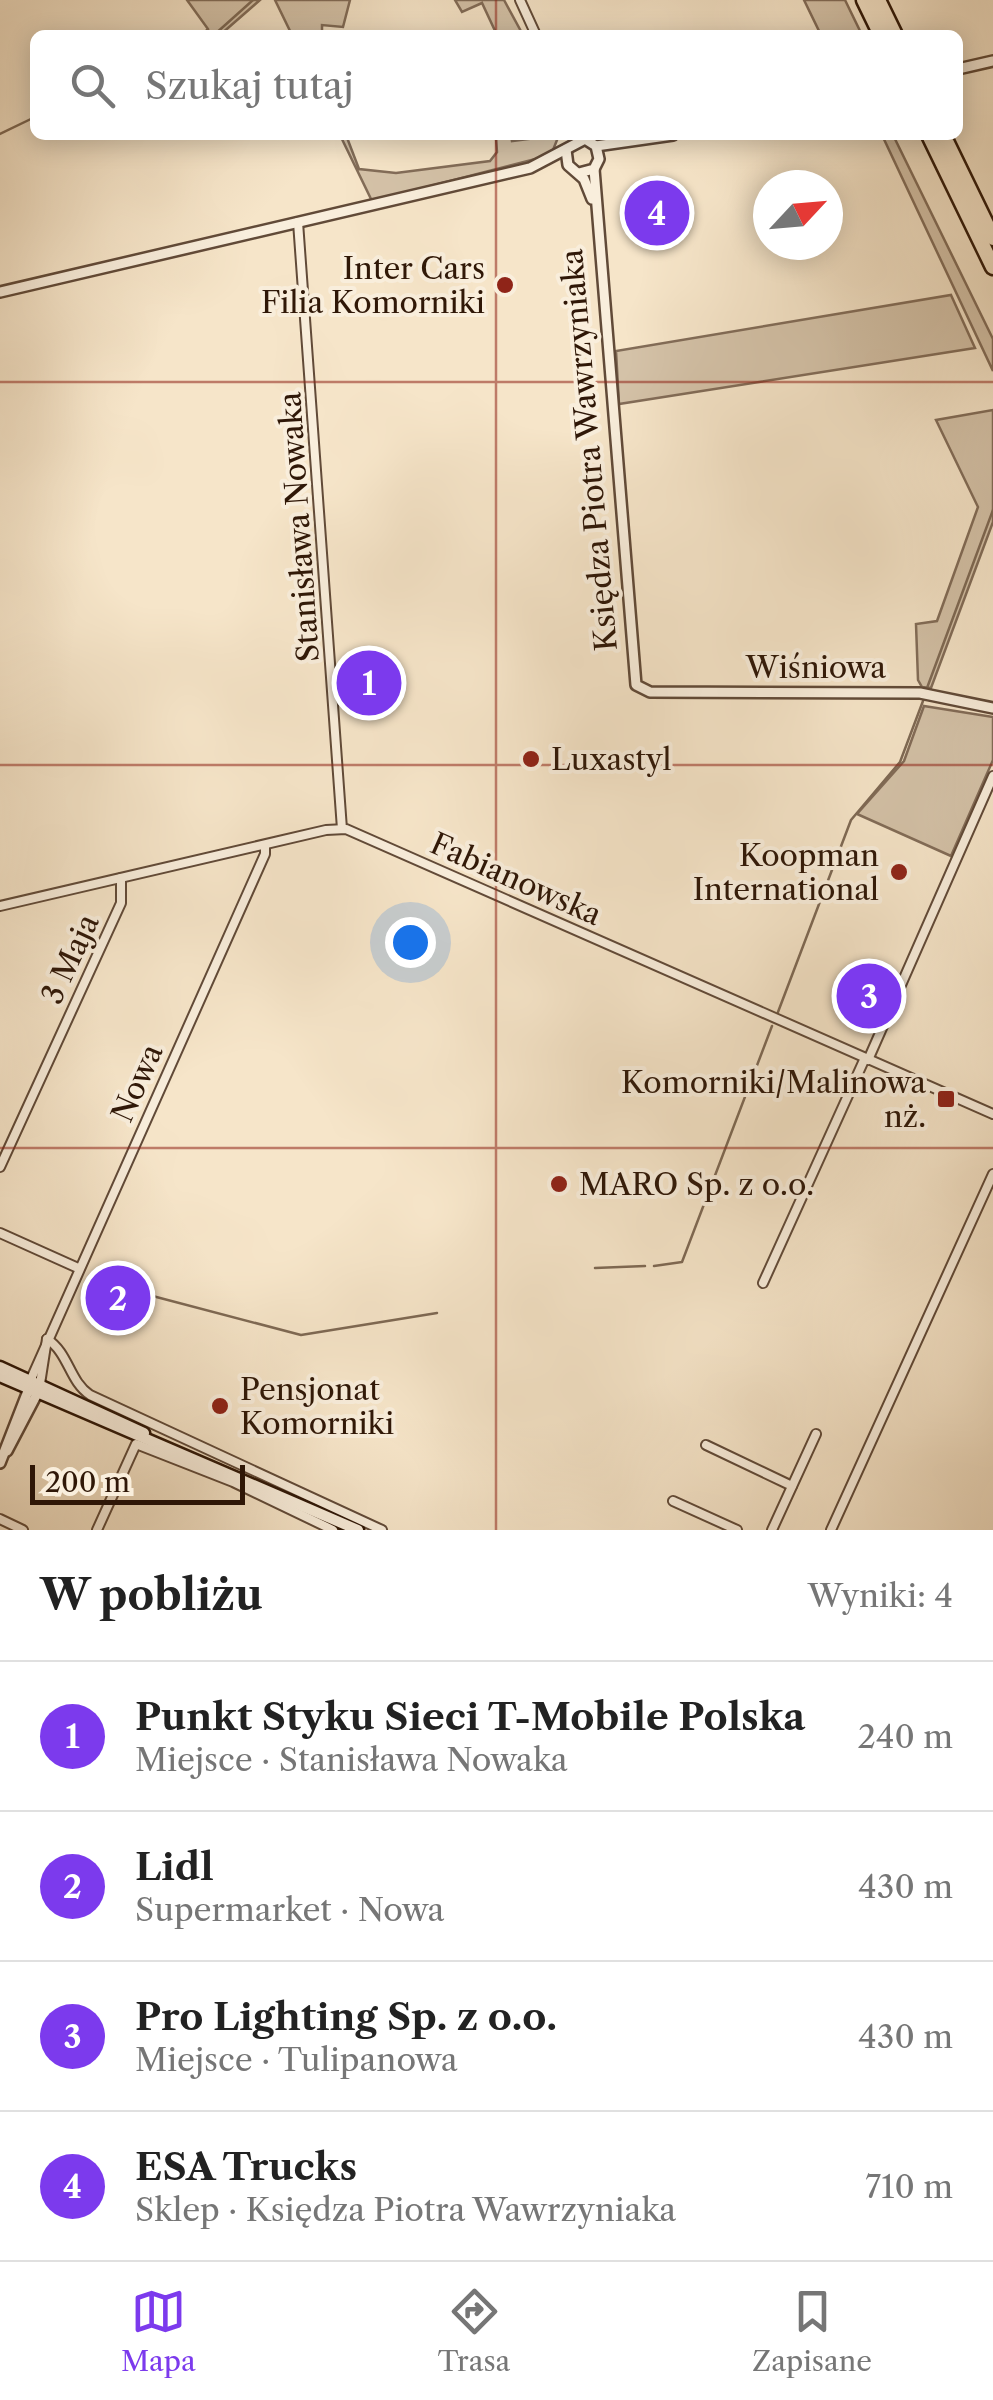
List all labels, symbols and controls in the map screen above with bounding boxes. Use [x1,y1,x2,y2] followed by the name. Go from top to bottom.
[30,30,963,140] search box
[65,58,120,113] icon: search
[145,62,354,109] text: Szukaj tutaj
[753,170,843,260] north arrow
[624,176,690,250] pin: 4
[553,247,625,653] street label: Księdza Piotra Wawrzyniaka
[261,250,485,321] place label: Inter Cars Filia Komorniki
[494,274,516,296] marker: Inter Cars Filia Komorniki
[271,390,327,663] street label: Stanisława Nowaka
[336,646,402,720] pin: 1
[745,649,886,686] street label: Wiśniowa
[551,741,671,778] place label: Luxastyl
[520,748,542,770] marker: Luxastyl
[425,825,607,933] street label: Fabianowska
[693,837,879,908] place label: Koopman International
[888,861,910,883] marker: Koopman International
[33,908,107,1010] street label: 3 Maja
[385,917,436,968] your location
[836,958,902,1034] pin: 3
[104,1038,171,1128] street label: Nowa
[621,1064,926,1135] place label: Komorniki/Malinowa nż.
[935,1088,957,1110] marker: Komorniki/Malinowa nż.
[579,1166,814,1203] place label: MARO Sp. z o.o.
[548,1173,570,1195] marker: MARO Sp. z o.o.
[86,1260,150,1336] pin: 2
[240,1371,394,1442] place label: Pensjonat Komorniki
[209,1395,231,1417] marker: Pensjonat Komorniki
[30,1460,245,1504] scale bar
[45,1465,130,1499] text: 200 m
[40,1569,263,1621] text: W pobliżu
[808,1576,953,1615] text: Wyniki: 4
[135,1693,805,1740] text: Punkt Styku Sieci T-Mobile Polska
[65,1717,80,1756] text: 1
[857,1717,953,1756] text: 240 m
[135,1740,568,1779] text: Miejsce · Stanisława Nowaka
[135,1843,214,1890] text: Lidl
[63,1867,82,1906] text: 2
[858,1867,953,1906] text: 430 m
[135,1890,444,1929] text: Supermarket · Nowa
[135,1993,557,2040] text: Pro Lighting Sp. z o.o.
[63,2017,82,2056] text: 3
[858,2017,953,2056] text: 430 m
[135,2040,458,2079] text: Miejsce · Tulipanowa
[135,2143,357,2190] text: ESA Trucks
[63,2167,82,2206] text: 4
[865,2167,953,2206] text: 710 m
[135,2190,676,2229] text: Sklep · Księdza Piotra Wawrzyniaka
[121,2284,196,2378] tab: Mapa
[438,2284,510,2378] tab: Trasa
[752,2284,872,2378] tab: Zapisane

